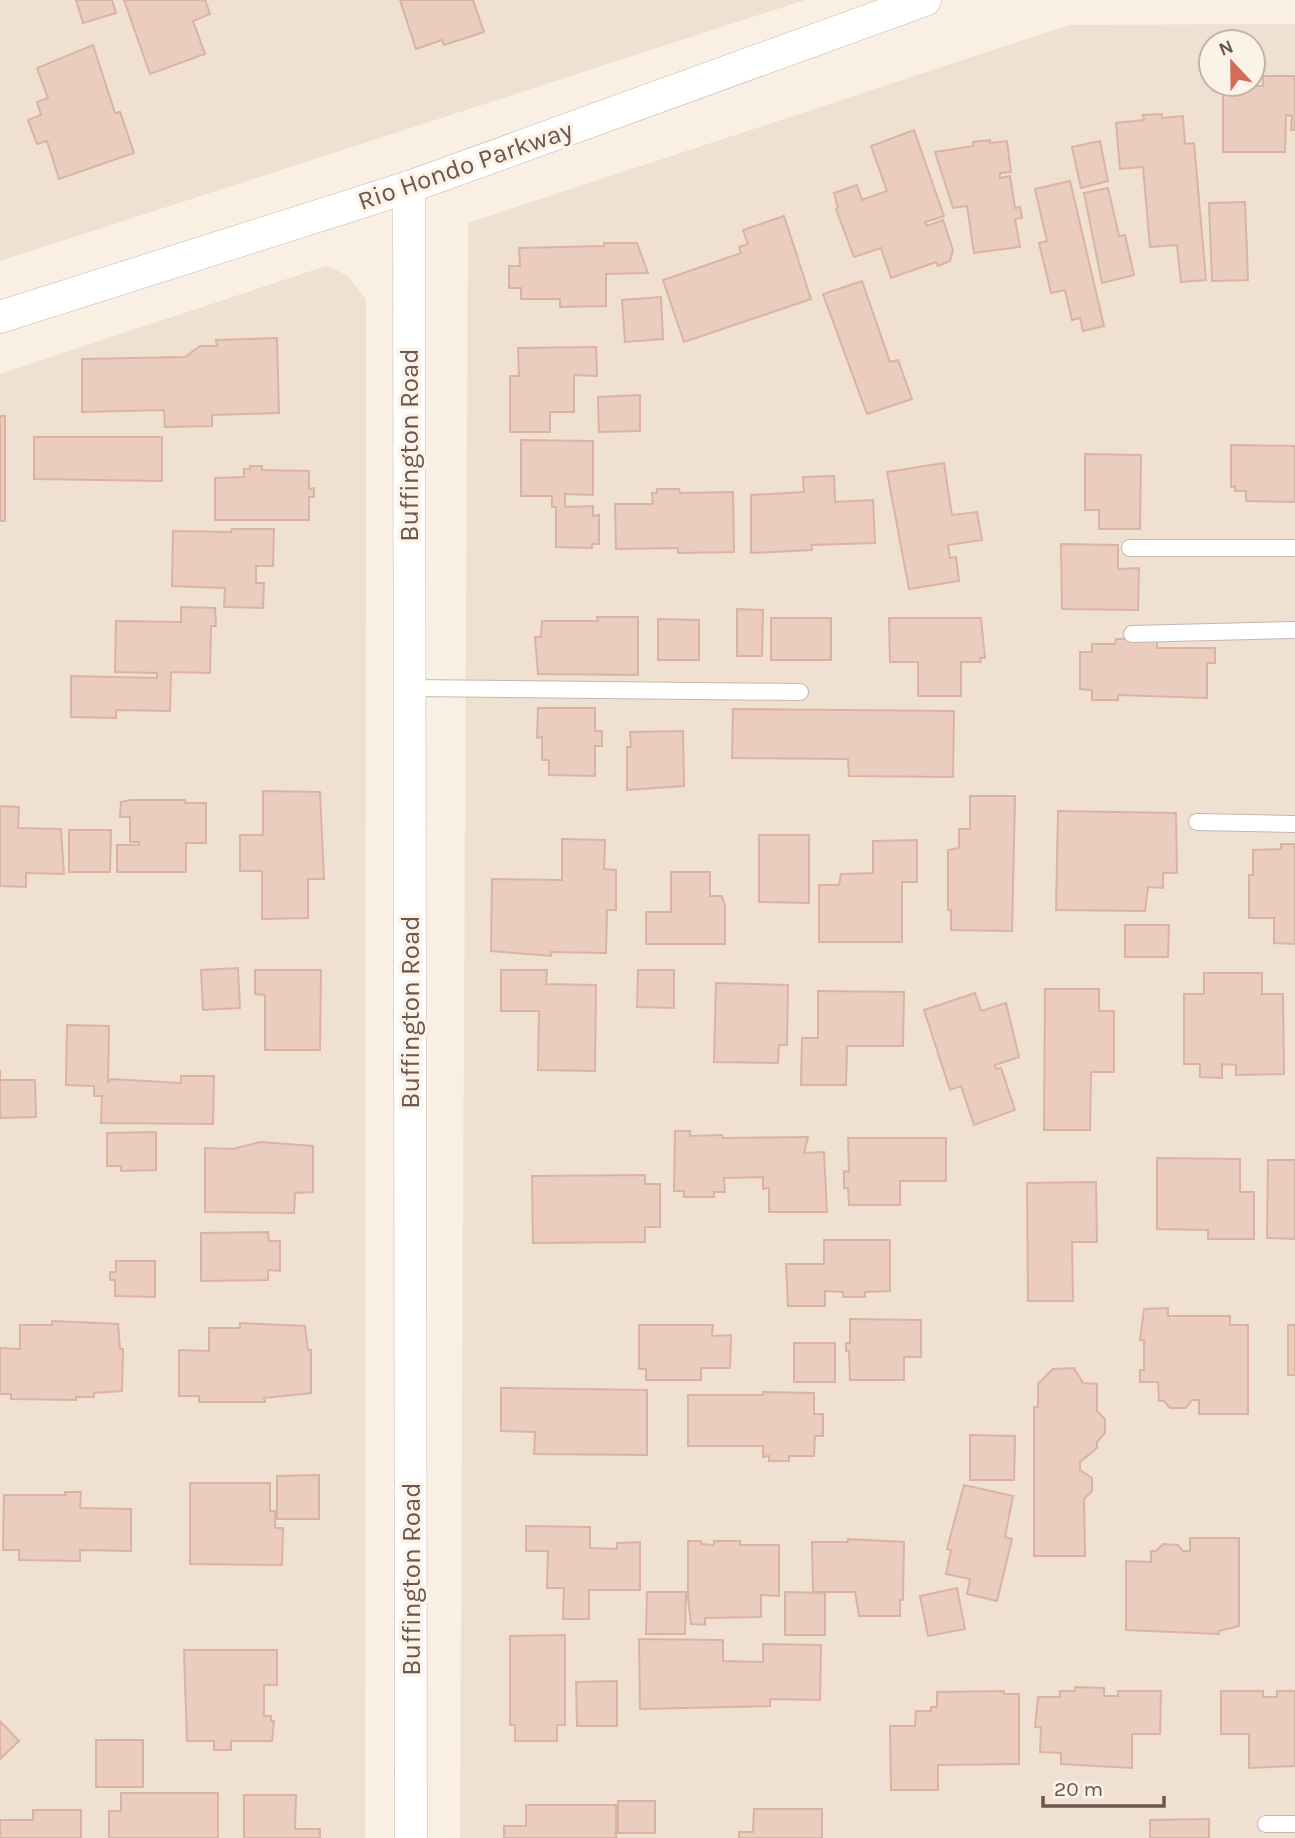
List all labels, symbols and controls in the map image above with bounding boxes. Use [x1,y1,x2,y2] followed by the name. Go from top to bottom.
[1197,28,1267,98] north arrow
[1216,35,1236,61] text: N
[354,114,577,217] street label: Rio Hondo Parkway
[394,348,425,542] street label: Buffington Road
[395,915,426,1109] street label: Buffington Road
[396,1482,427,1676] street label: Buffington Road
[1043,1764,1164,1808] scale bar
[1054,1777,1103,1801] text: 20 m

